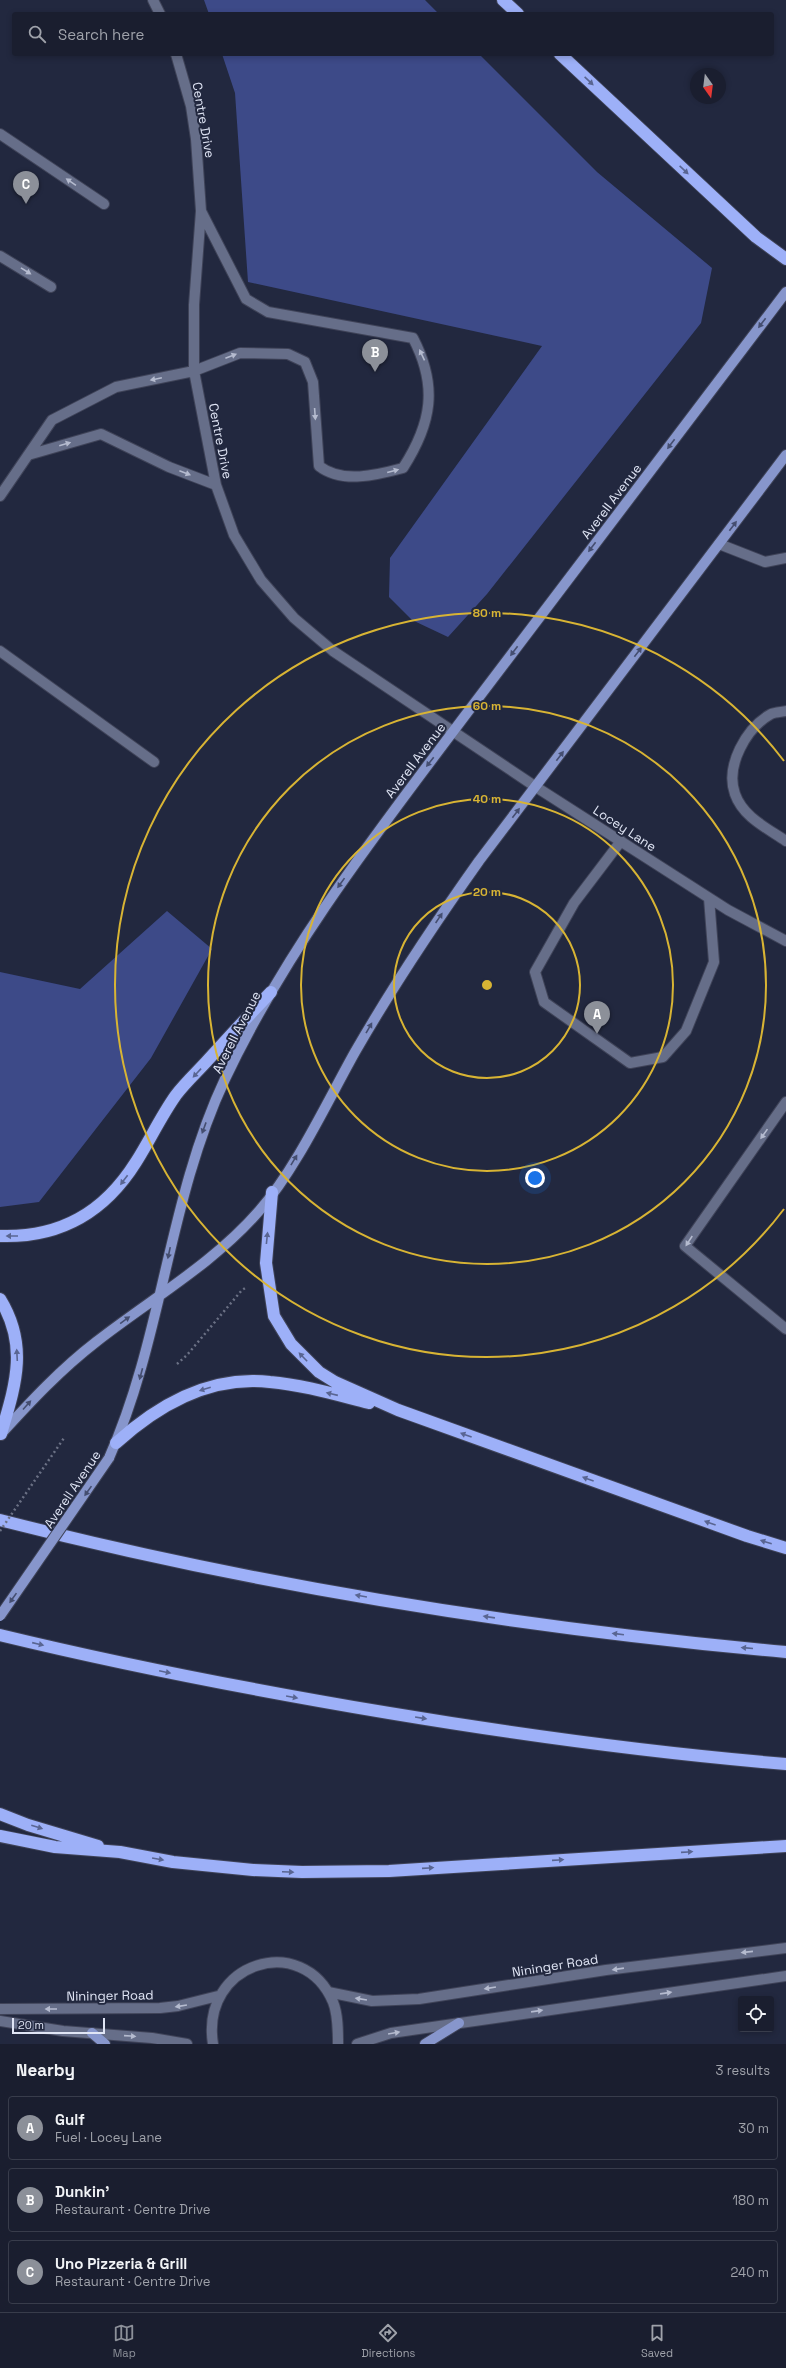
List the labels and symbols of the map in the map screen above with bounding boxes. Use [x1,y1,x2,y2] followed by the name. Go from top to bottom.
[690,68,726,104] north arrow
[584,76,594,85] one-way arrow
[188,81,219,159] street label: Centre Drive
[679,165,689,174] one-way arrow
[13,171,39,204] pin: C
[66,178,76,186] one-way arrow
[20,268,31,275] one-way arrow
[758,317,767,328] one-way arrow
[362,339,388,372] pin: B
[419,349,425,361] one-way arrow
[225,353,237,359] one-way arrow
[150,376,162,382] one-way arrow
[205,402,236,480] street label: Centre Drive
[312,408,319,420] one-way arrow
[666,438,675,449] one-way arrow
[60,441,72,447] one-way arrow
[577,460,645,542] street label: Averell Avenue
[388,468,400,474] one-way arrow
[180,471,192,477] one-way arrow
[729,520,738,531] one-way arrow
[588,542,596,553] one-way arrow
[473,605,501,621] text: 80 m
[510,645,518,656] one-way arrow
[634,646,642,657] one-way arrow
[473,698,501,714] text: 60 m
[381,719,449,801] street label: Averell Avenue
[556,750,564,761] one-way arrow
[425,757,434,768] one-way arrow
[473,791,501,807] text: 40 m
[590,802,660,855] street label: Locey Lane
[512,808,520,819] one-way arrow
[337,877,345,888] one-way arrow
[473,884,501,900] text: 20 m
[435,913,443,923] one-way arrow
[480,978,494,992] centre of rings
[208,988,264,1076] street label: Averell Avenue
[584,1001,610,1034] pin: A
[366,1022,373,1034] one-way arrow
[193,1068,202,1077] one-way arrow
[201,1122,207,1134] one-way arrow
[760,1129,768,1140] one-way arrow
[290,1154,297,1166] one-way arrow
[525,1168,545,1188] your location
[120,1174,128,1185] one-way arrow
[264,1232,270,1244] one-way arrow
[5,1233,18,1239] one-way arrow
[686,1235,693,1246] one-way arrow
[166,1247,172,1259] one-way arrow
[120,1316,131,1324] one-way arrow
[14,1349,21,1361] one-way arrow
[298,1352,308,1362] one-way arrow
[137,1367,143,1380] one-way arrow
[198,1386,210,1392] one-way arrow
[326,1391,339,1397] one-way arrow
[22,1400,32,1410] one-way arrow
[459,1431,471,1437] one-way arrow
[40,1447,105,1531] street label: Averell Avenue
[582,1475,594,1481] one-way arrow
[84,1486,92,1497] one-way arrow
[704,1520,716,1526] one-way arrow
[760,1539,772,1545] one-way arrow
[9,1592,17,1603] one-way arrow
[355,1593,367,1599] one-way arrow
[483,1614,495,1620] one-way arrow
[612,1631,624,1637] one-way arrow
[32,1641,44,1647] one-way arrow
[741,1645,753,1652] one-way arrow
[159,1669,171,1675] one-way arrow
[286,1694,299,1700] one-way arrow
[415,1715,427,1721] one-way arrow
[31,1824,43,1830] one-way arrow
[681,1848,693,1855] one-way arrow
[152,1856,164,1862] one-way arrow
[552,1857,564,1864] one-way arrow
[422,1865,434,1872] one-way arrow
[282,1868,294,1875] one-way arrow
[741,1949,753,1955] one-way arrow
[511,1950,599,1981] street label: Nininger Road
[612,1966,624,1972] one-way arrow
[484,1985,496,1991] one-way arrow
[66,1986,154,2005] street label: Nininger Road
[659,1990,672,1996] one-way arrow
[355,1996,367,2002] one-way arrow
[175,2003,187,2009] one-way arrow
[44,2006,57,2012] one-way arrow
[531,2008,543,2014] one-way arrow
[12,2016,105,2035] scale bar
[388,2030,401,2036] one-way arrow
[124,2033,136,2040] one-way arrow

